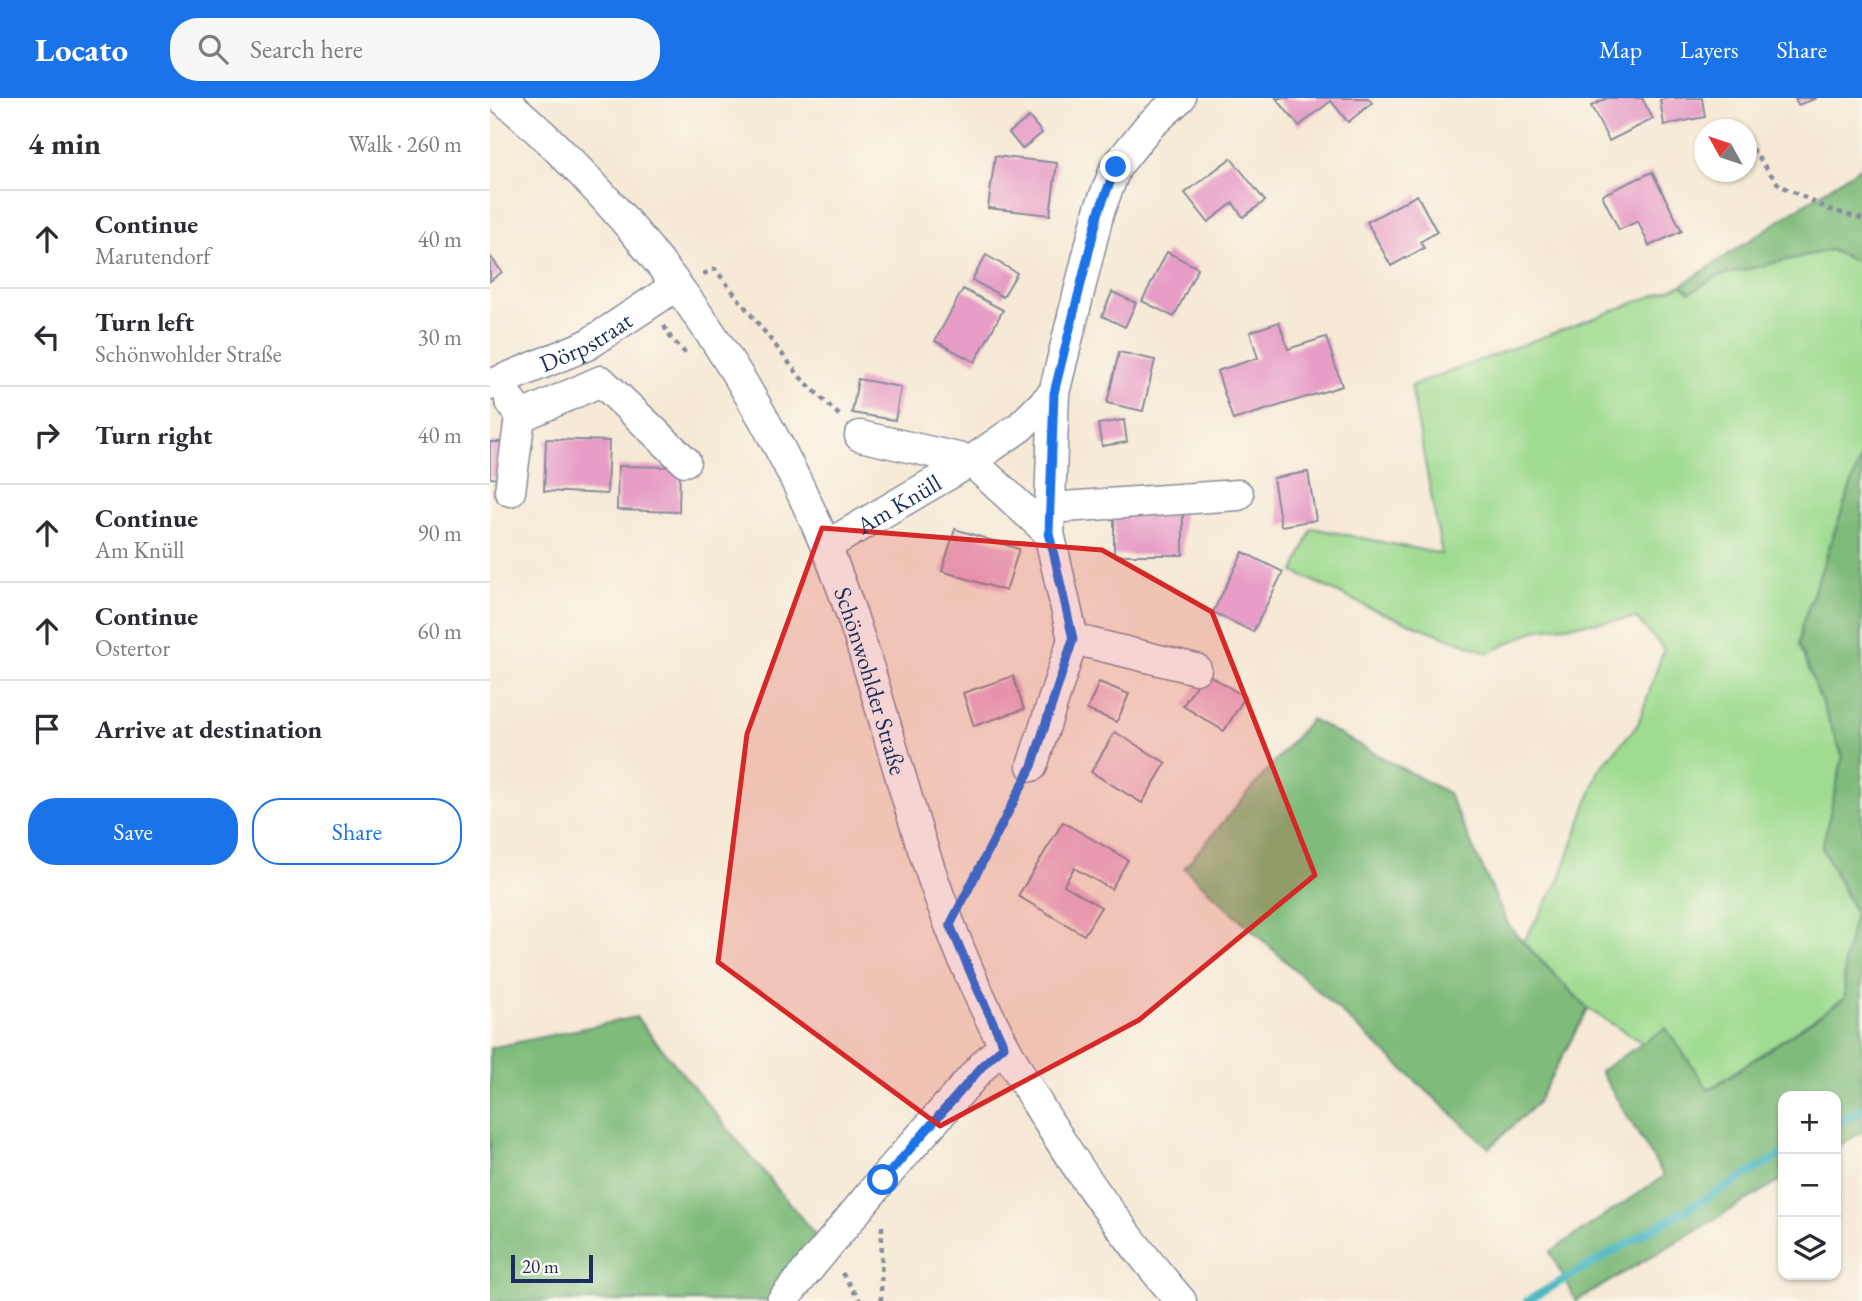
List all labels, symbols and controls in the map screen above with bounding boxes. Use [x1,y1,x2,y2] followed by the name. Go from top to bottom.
[170,18,660,81] search box
[35,28,128,71] text: Locato
[194,30,232,68] icon: search
[250,32,363,66] text: Search here
[1599,34,1642,65] text: Map
[1680,34,1739,65] text: Layers
[1777,34,1827,65] text: Share
[1694,119,1757,182] north arrow
[28,124,101,163] text: 4 min
[348,129,462,159] text: Walk · 260 m
[1100,151,1131,182] route end
[95,207,198,241] text: Continue
[28,220,66,258] icon: ahead
[417,224,462,254] text: 40 m
[95,241,211,271] text: Marutendorf
[535,304,638,378] street label: Dörpstraat
[95,305,194,339] text: Turn left
[28,318,66,356] icon: left
[417,322,462,352] text: 30 m
[95,339,282,369] text: Schönwohlder Straße
[28,416,66,454] icon: right
[95,418,213,452] text: Turn right
[417,420,462,450] text: 40 m
[850,466,947,541] street label: Am Knüll
[95,501,198,535] text: Continue
[28,514,66,552] icon: ahead
[417,518,462,548] text: 90 m
[95,535,184,565] text: Am Knüll
[828,582,915,778] street label: Schönwohlder Straße
[95,599,198,633] text: Continue
[28,612,66,650] icon: ahead
[417,616,462,646] text: 60 m
[95,633,170,663] text: Ostertor
[28,710,66,748] icon: arrive
[95,712,322,746] text: Arrive at destination
[28,798,238,865] button: Save
[252,798,462,865] button: Share
[1778,1091,1841,1280] map controls
[1778,1091,1841,1154] button: +
[1778,1154,1841,1217] button: −
[867,1164,898,1195] route start
[1778,1217,1841,1280] button: layers
[511,1252,593,1284] scale bar
[522,1254,559,1279] text: 20 m

